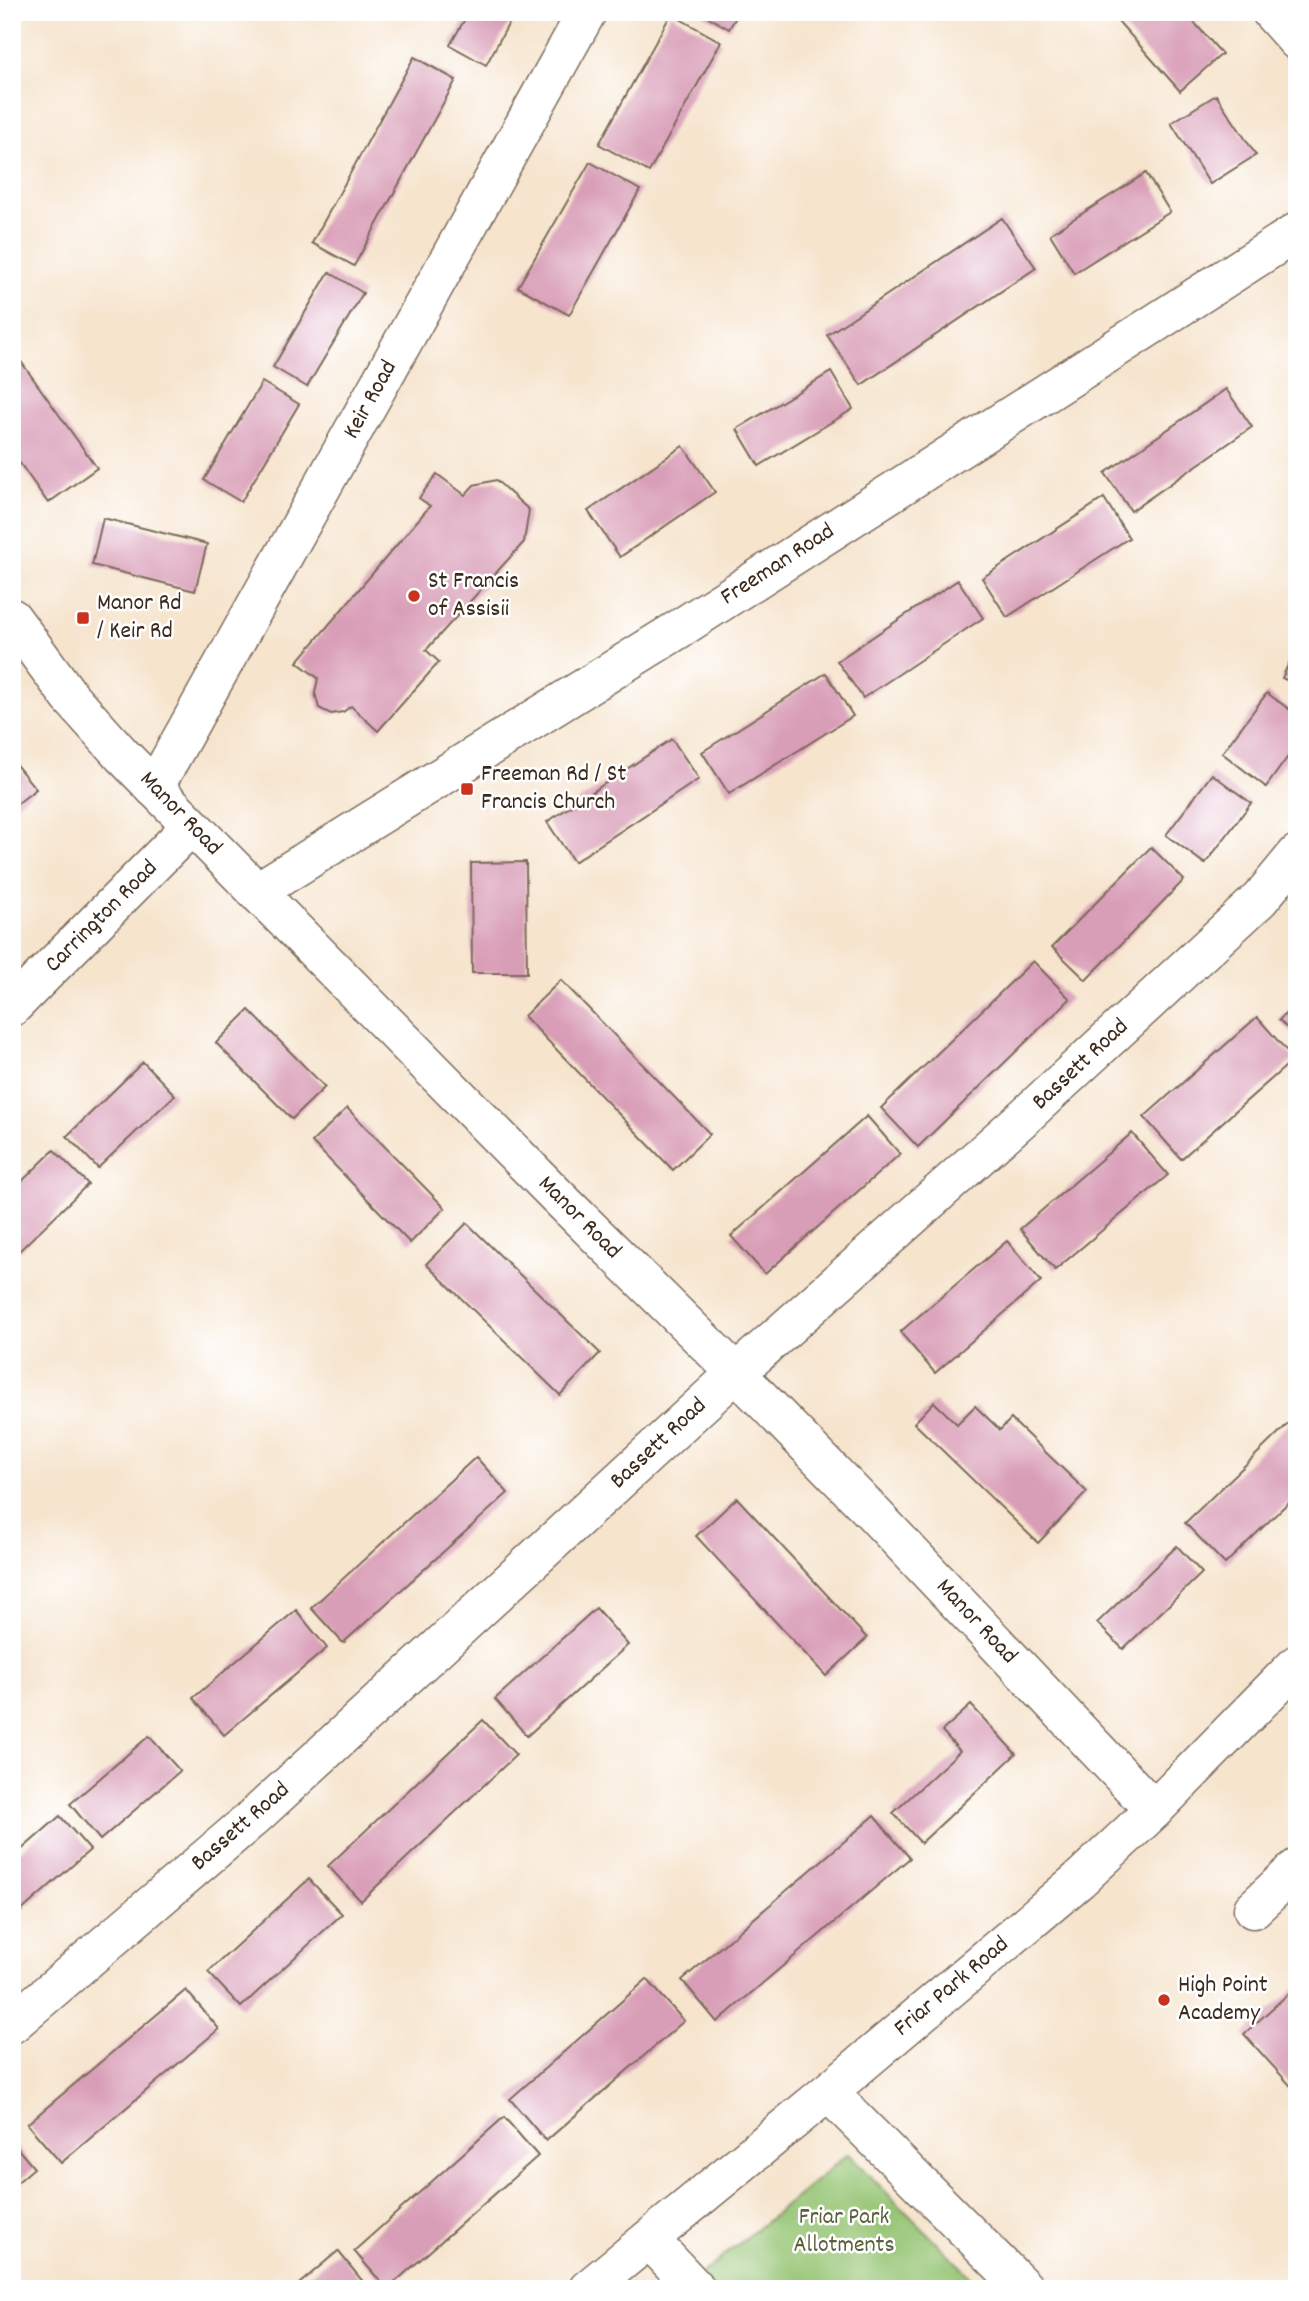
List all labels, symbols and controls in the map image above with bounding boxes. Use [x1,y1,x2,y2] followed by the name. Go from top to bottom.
[335,354,407,446] street label: Keir Road
[714,515,842,615] street label: Freeman Road
[428,565,519,627] place label: St Francis of Assisii
[97,587,181,649] place label: Manor Rd / Keir Rd
[406,588,422,604] marker: St Francis of Assisii
[75,610,91,626] marker: Manor Rd / Keir Rd
[481,758,626,820] place label: Freeman Rd / St Francis Church
[131,764,229,864] street label: Manor Road
[459,781,475,797] marker: Freeman Rd / St Francis Church
[38,853,166,981] street label: Carrington Road
[1025,1011,1137,1119] street label: Bassett Road
[529,1168,629,1268] street label: Manor Road
[603,1390,715,1498] street label: Bassett Road
[927,1572,1025,1672] street label: Manor Road
[184,1774,298,1880] street label: Bassett Road
[887,1929,1017,2045] street label: Friar Park Road
[1178,1969,1268,2031] place label: High Point Academy
[1156,1992,1172,2008] marker: High Point Academy
[793,2201,895,2263] park label: Friar Park Allotments

